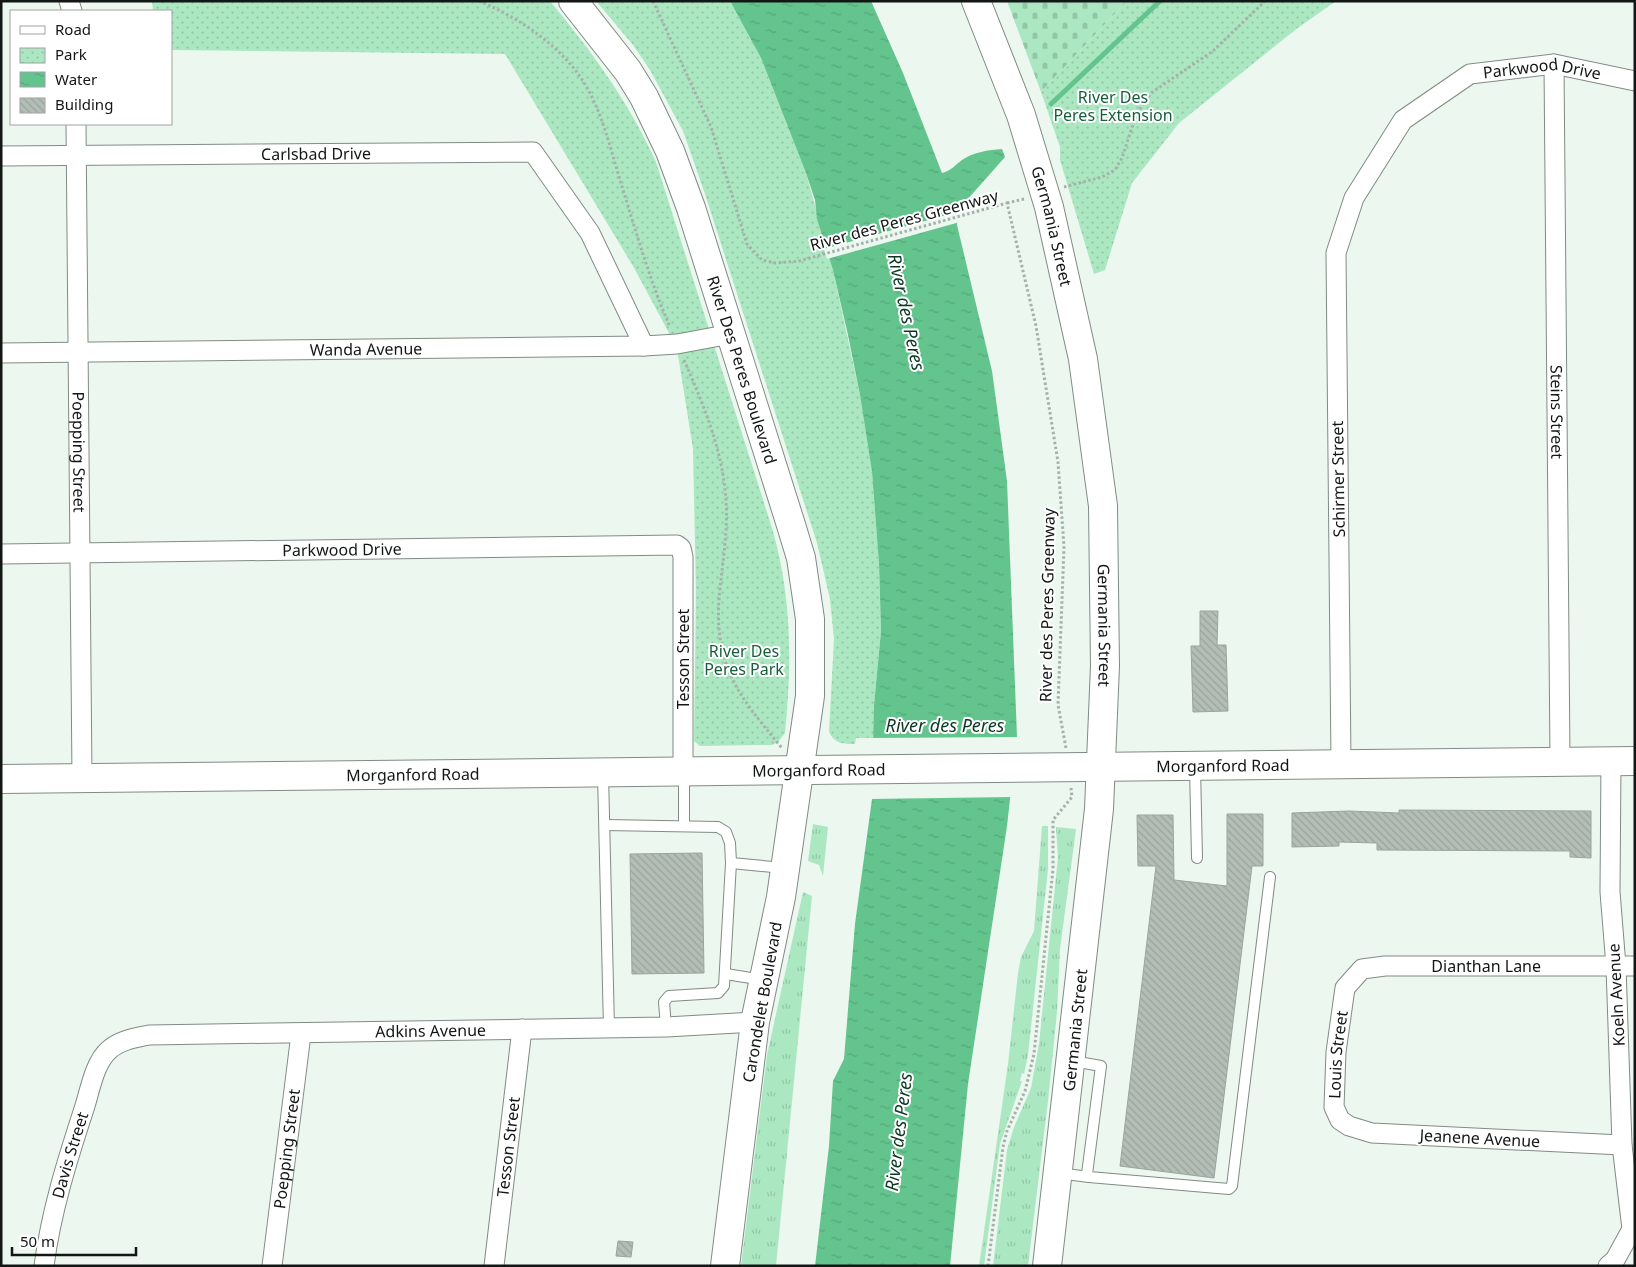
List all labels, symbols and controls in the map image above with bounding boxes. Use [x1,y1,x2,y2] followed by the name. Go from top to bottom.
[10,10,172,125] legend
[55,19,91,39] text: Road
[55,44,87,64] text: Park
[1482,53,1603,85] street label: Parkwood Drive
[55,69,97,89] text: Water
[1053,86,1173,126] park label: River Des Peres Extension
[55,94,113,114] text: Building
[261,142,371,165] street label: Carlsbad Drive
[1026,163,1077,289] street label: Germania Street
[807,184,1001,256] street label: River des Peres Greenway
[883,251,931,373] water label: River des Peres
[702,273,782,467] street label: River Des Peres Boulevard
[310,337,422,361] street label: Wanda Avenue
[1546,365,1568,459] street label: Steins Street
[67,391,91,513] street label: Poepping Street
[1326,420,1350,537] street label: Schirmer Street
[1034,507,1060,702] street label: River des Peres Greenway
[282,538,402,561] street label: Parkwood Drive
[1093,563,1116,687] street label: Germania Street
[672,609,694,709] street label: Tesson Street
[704,640,784,680] park label: River Des Peres Park
[886,713,1005,737] water label: River des Peres
[1156,754,1290,777] street label: Morganford Road
[752,758,886,782] street label: Morganford Road
[346,763,480,786] street label: Morganford Road
[737,920,787,1084] street label: Carondelet Boulevard
[1602,943,1630,1047] street label: Koeln Avenue
[1431,955,1541,977] street label: Dianthan Lane
[1058,967,1092,1092] street label: Germania Street
[1323,1009,1353,1099] street label: Louis Street
[375,1019,486,1042] street label: Adkins Avenue
[879,1071,917,1192] water label: River des Peres
[268,1087,305,1210] street label: Poepping Street
[491,1095,525,1198] street label: Tesson Street
[47,1109,93,1201] street label: Davis Street
[1417,1124,1541,1152] street label: Jeanene Avenue
[12,1224,136,1256] scale bar
[20,1231,55,1251] text: 50 m

